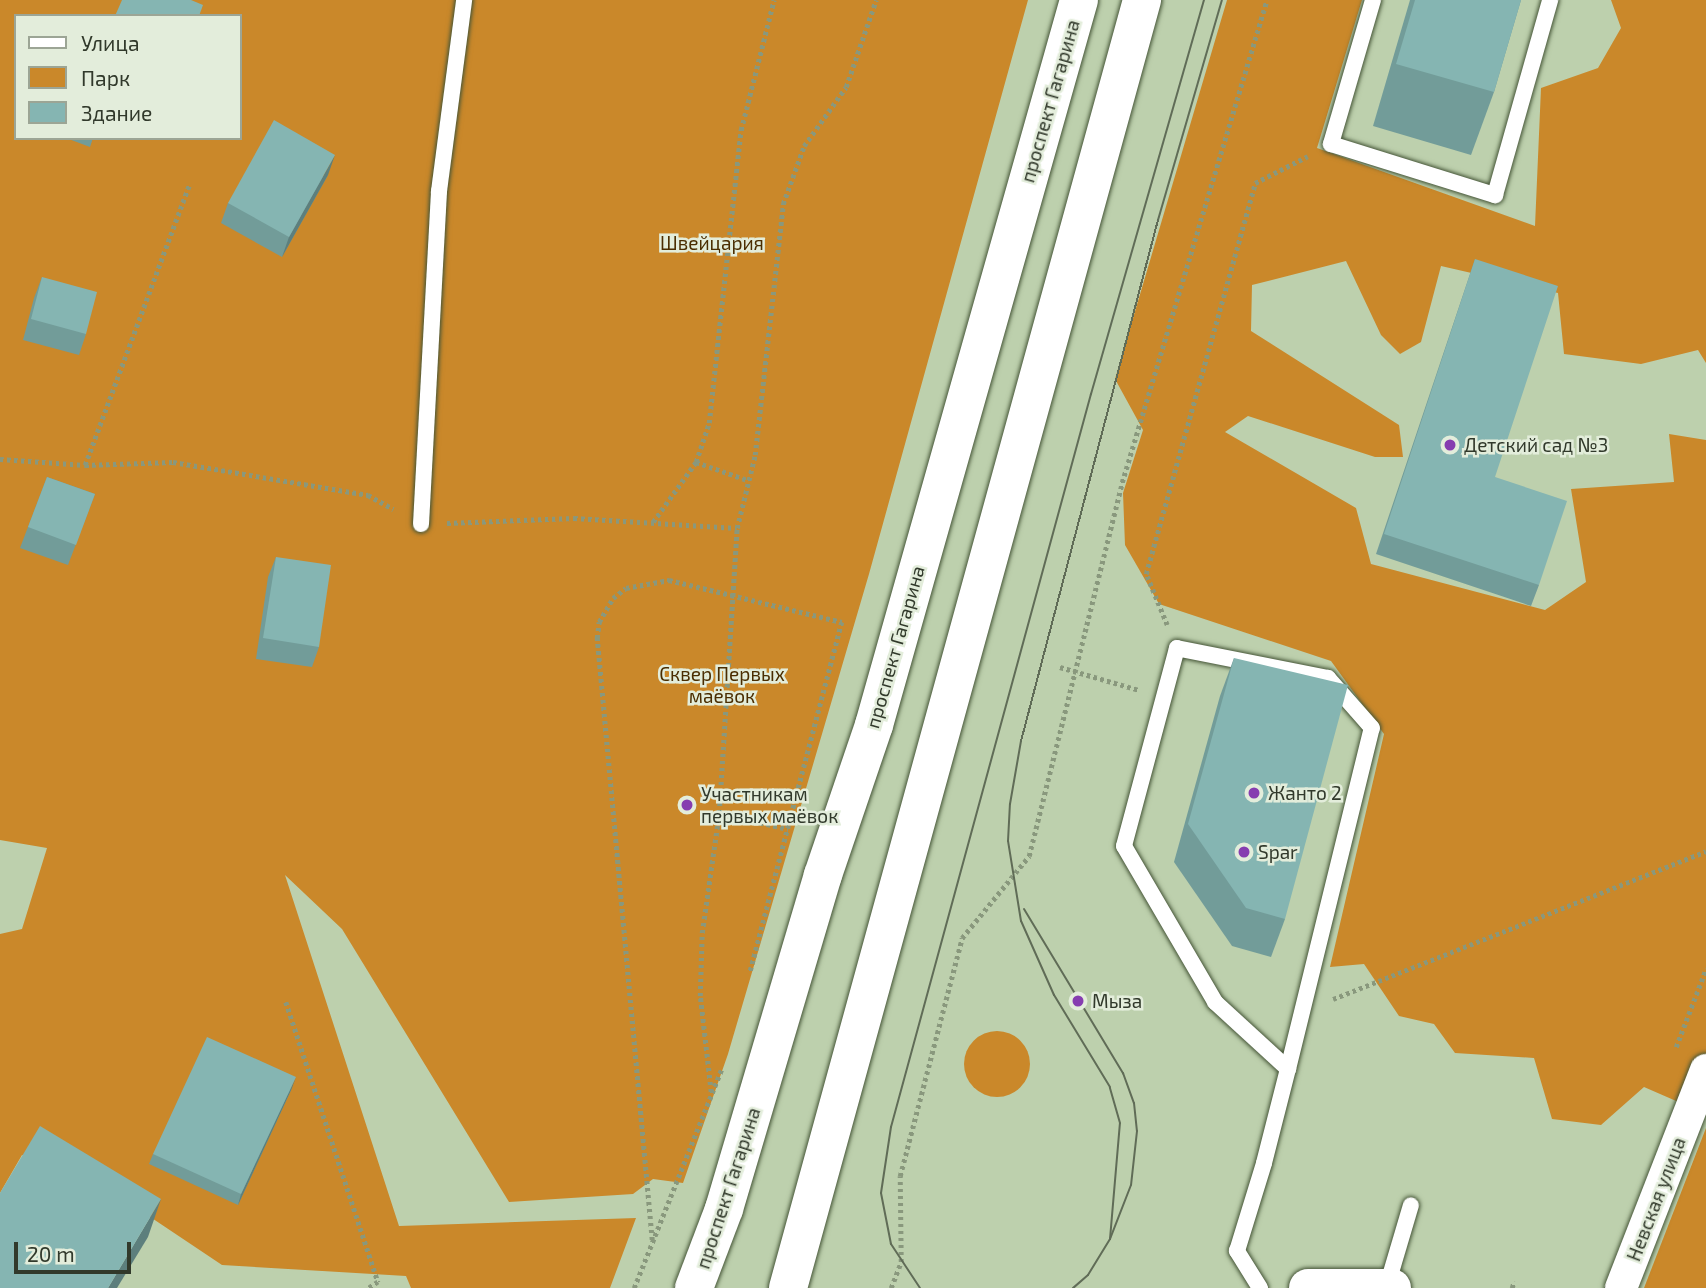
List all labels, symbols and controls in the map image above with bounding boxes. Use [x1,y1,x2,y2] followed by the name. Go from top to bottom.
[14,14,242,140] legend
[1016,17,1084,185] street label: проспект Гагарина
[81,30,140,55] text: Улица
[81,65,130,90] text: Парк
[81,100,152,125] text: Здание
[660,232,764,254] park label: Швейцария
[1464,434,1608,456] place label: Детский сад №3
[1442,437,1458,453] marker: Детский сад №3
[861,563,929,731] street label: проспект Гагарина
[659,663,785,707] park label: Сквер Первых маёвок
[1268,782,1342,804] place label: Жанто 2
[701,783,838,827] place label: Участникам первых маёвок
[1246,785,1262,801] marker: Жанто 2
[679,797,695,813] marker: Участникам первых маёвок
[1258,841,1298,863] place label: Spar
[1236,844,1252,860] marker: Spar
[1092,990,1142,1012] place label: Мыза
[1070,993,1086,1009] marker: Мыза
[691,1104,765,1272] street label: проспект Гагарина
[1622,1134,1690,1264] street label: Невская улица
[18,1228,135,1272] scale bar
[27,1241,75,1266] text: 20 m

